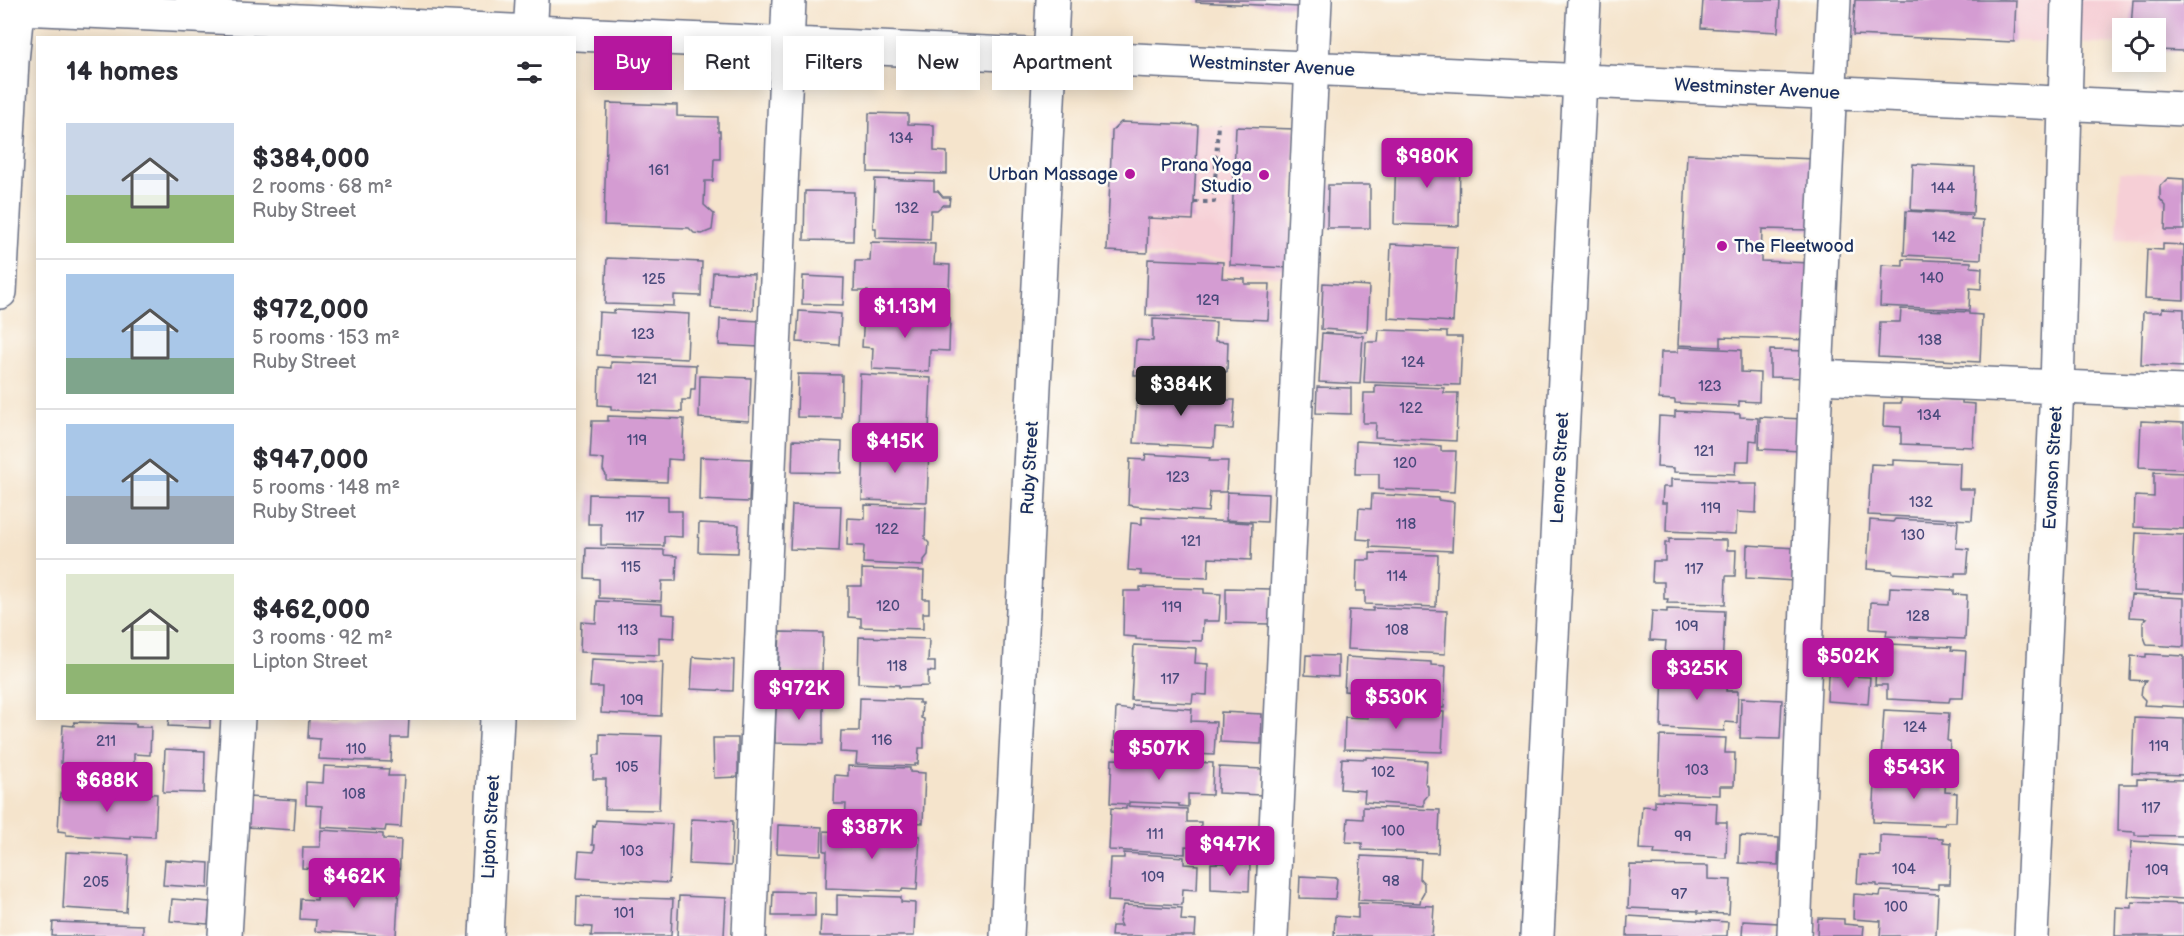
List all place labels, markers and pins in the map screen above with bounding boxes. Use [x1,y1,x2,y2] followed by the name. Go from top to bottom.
[1385,138,1469,189] pin: $980K
[1160,155,1252,197] place label: Prana Yoga Studio
[988,164,1118,185] place label: Urban Massage
[1123,167,1137,181] marker: Urban Massage
[1257,168,1271,182] marker: Prana Yoga Studio
[1734,236,1854,257] place label: The Fleetwood
[1715,239,1729,253] marker: The Fleetwood
[856,288,954,339] pin: $1.13M
[1139,366,1223,417] pin: $384K
[853,423,937,474] pin: $415K
[1806,638,1890,689] pin: $502K
[1655,650,1739,701] pin: $325K
[757,670,841,721] pin: $972K
[1354,679,1438,730] pin: $530K
[1117,730,1201,781] pin: $507K
[1872,749,1956,800] pin: $543K
[65,762,149,813] pin: $688K
[830,809,914,860] pin: $387K
[1188,826,1272,877] pin: $947K
[312,858,396,909] pin: $462K

